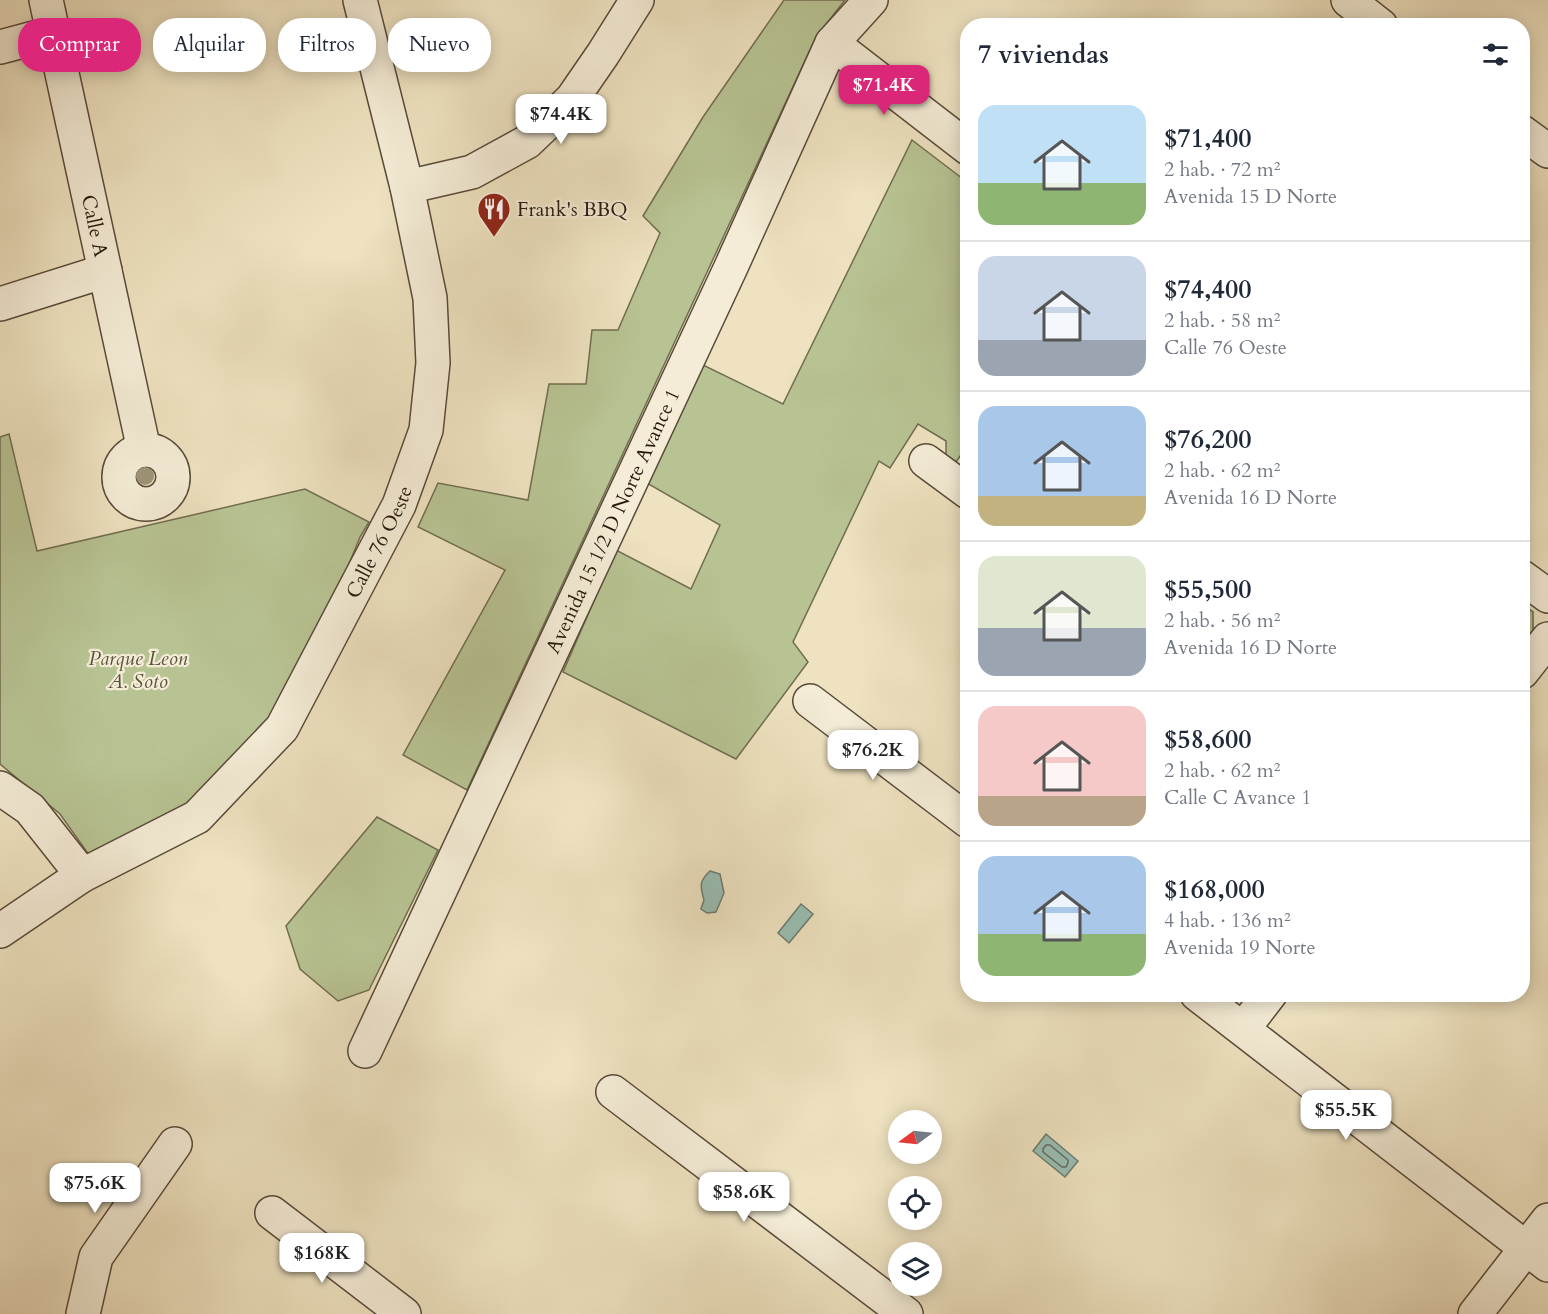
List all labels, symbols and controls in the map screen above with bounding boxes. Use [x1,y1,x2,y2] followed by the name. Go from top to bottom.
[18,18,141,72] chip: Comprar
[153,18,266,72] chip: Alquilar
[278,18,376,72] chip: Filtros
[388,18,491,72] chip: Nuevo
[978,37,1109,72] text: 7 viviendas
[1479,38,1512,71] icon: filters
[835,65,933,116] pin: $71.4K
[853,71,915,98] text: $71.4K
[512,94,610,145] pin: $74.4K
[530,100,592,127] text: $74.4K
[1164,121,1252,156] text: $71,400
[1026,129,1098,201] icon: home
[1164,156,1280,183] text: 2 hab. · 72 m²
[1164,183,1337,210] text: Avenida 15 D Norte
[476,191,512,238] restaurant icon: Frank's BBQ
[75,192,115,260] street label: Calle A
[517,196,627,223] place label: Frank's BBQ
[1164,272,1252,307] text: $74,400
[1026,280,1098,352] icon: home
[1164,307,1280,334] text: 2 hab. · 58 m²
[1164,334,1287,361] text: Calle 76 Oeste
[539,384,686,658] street label: Avenida 15 1/2 D Norte Avance 1
[1164,422,1252,457] text: $76,200
[1026,430,1098,502] icon: home
[1164,457,1280,484] text: 2 hab. · 62 m²
[339,482,418,603] street label: Calle 76 Oeste
[1164,484,1337,511] text: Avenida 16 D Norte
[1164,572,1252,607] text: $55,500
[1026,580,1098,652] icon: home
[1164,607,1280,634] text: 2 hab. · 56 m²
[1164,634,1337,661] text: Avenida 16 D Norte
[88,645,188,695] park label: Parque Leon A. Soto
[1164,722,1252,757] text: $58,600
[824,730,922,781] pin: $76.2K
[1026,730,1098,802] icon: home
[842,736,904,763] text: $76.2K
[1164,757,1280,784] text: 2 hab. · 62 m²
[1164,784,1311,811] text: Calle C Avance 1
[1164,872,1265,907] text: $168,000
[1026,880,1098,952] icon: home
[1164,907,1291,934] text: 4 hab. · 136 m²
[1164,934,1316,961] text: Avenida 19 Norte
[1297,1090,1395,1141] pin: $55.5K
[1315,1096,1377,1123] text: $55.5K
[888,1110,942,1164] north arrow
[888,1110,942,1296] map controls
[46,1163,144,1214] pin: $75.6K
[64,1169,126,1196] text: $75.6K
[695,1172,793,1223] pin: $58.6K
[888,1176,942,1230] button: locate
[713,1178,775,1205] text: $58.6K
[280,1233,364,1284] pin: $168K
[293,1239,351,1266] text: $168K
[888,1242,942,1296] button: layers

